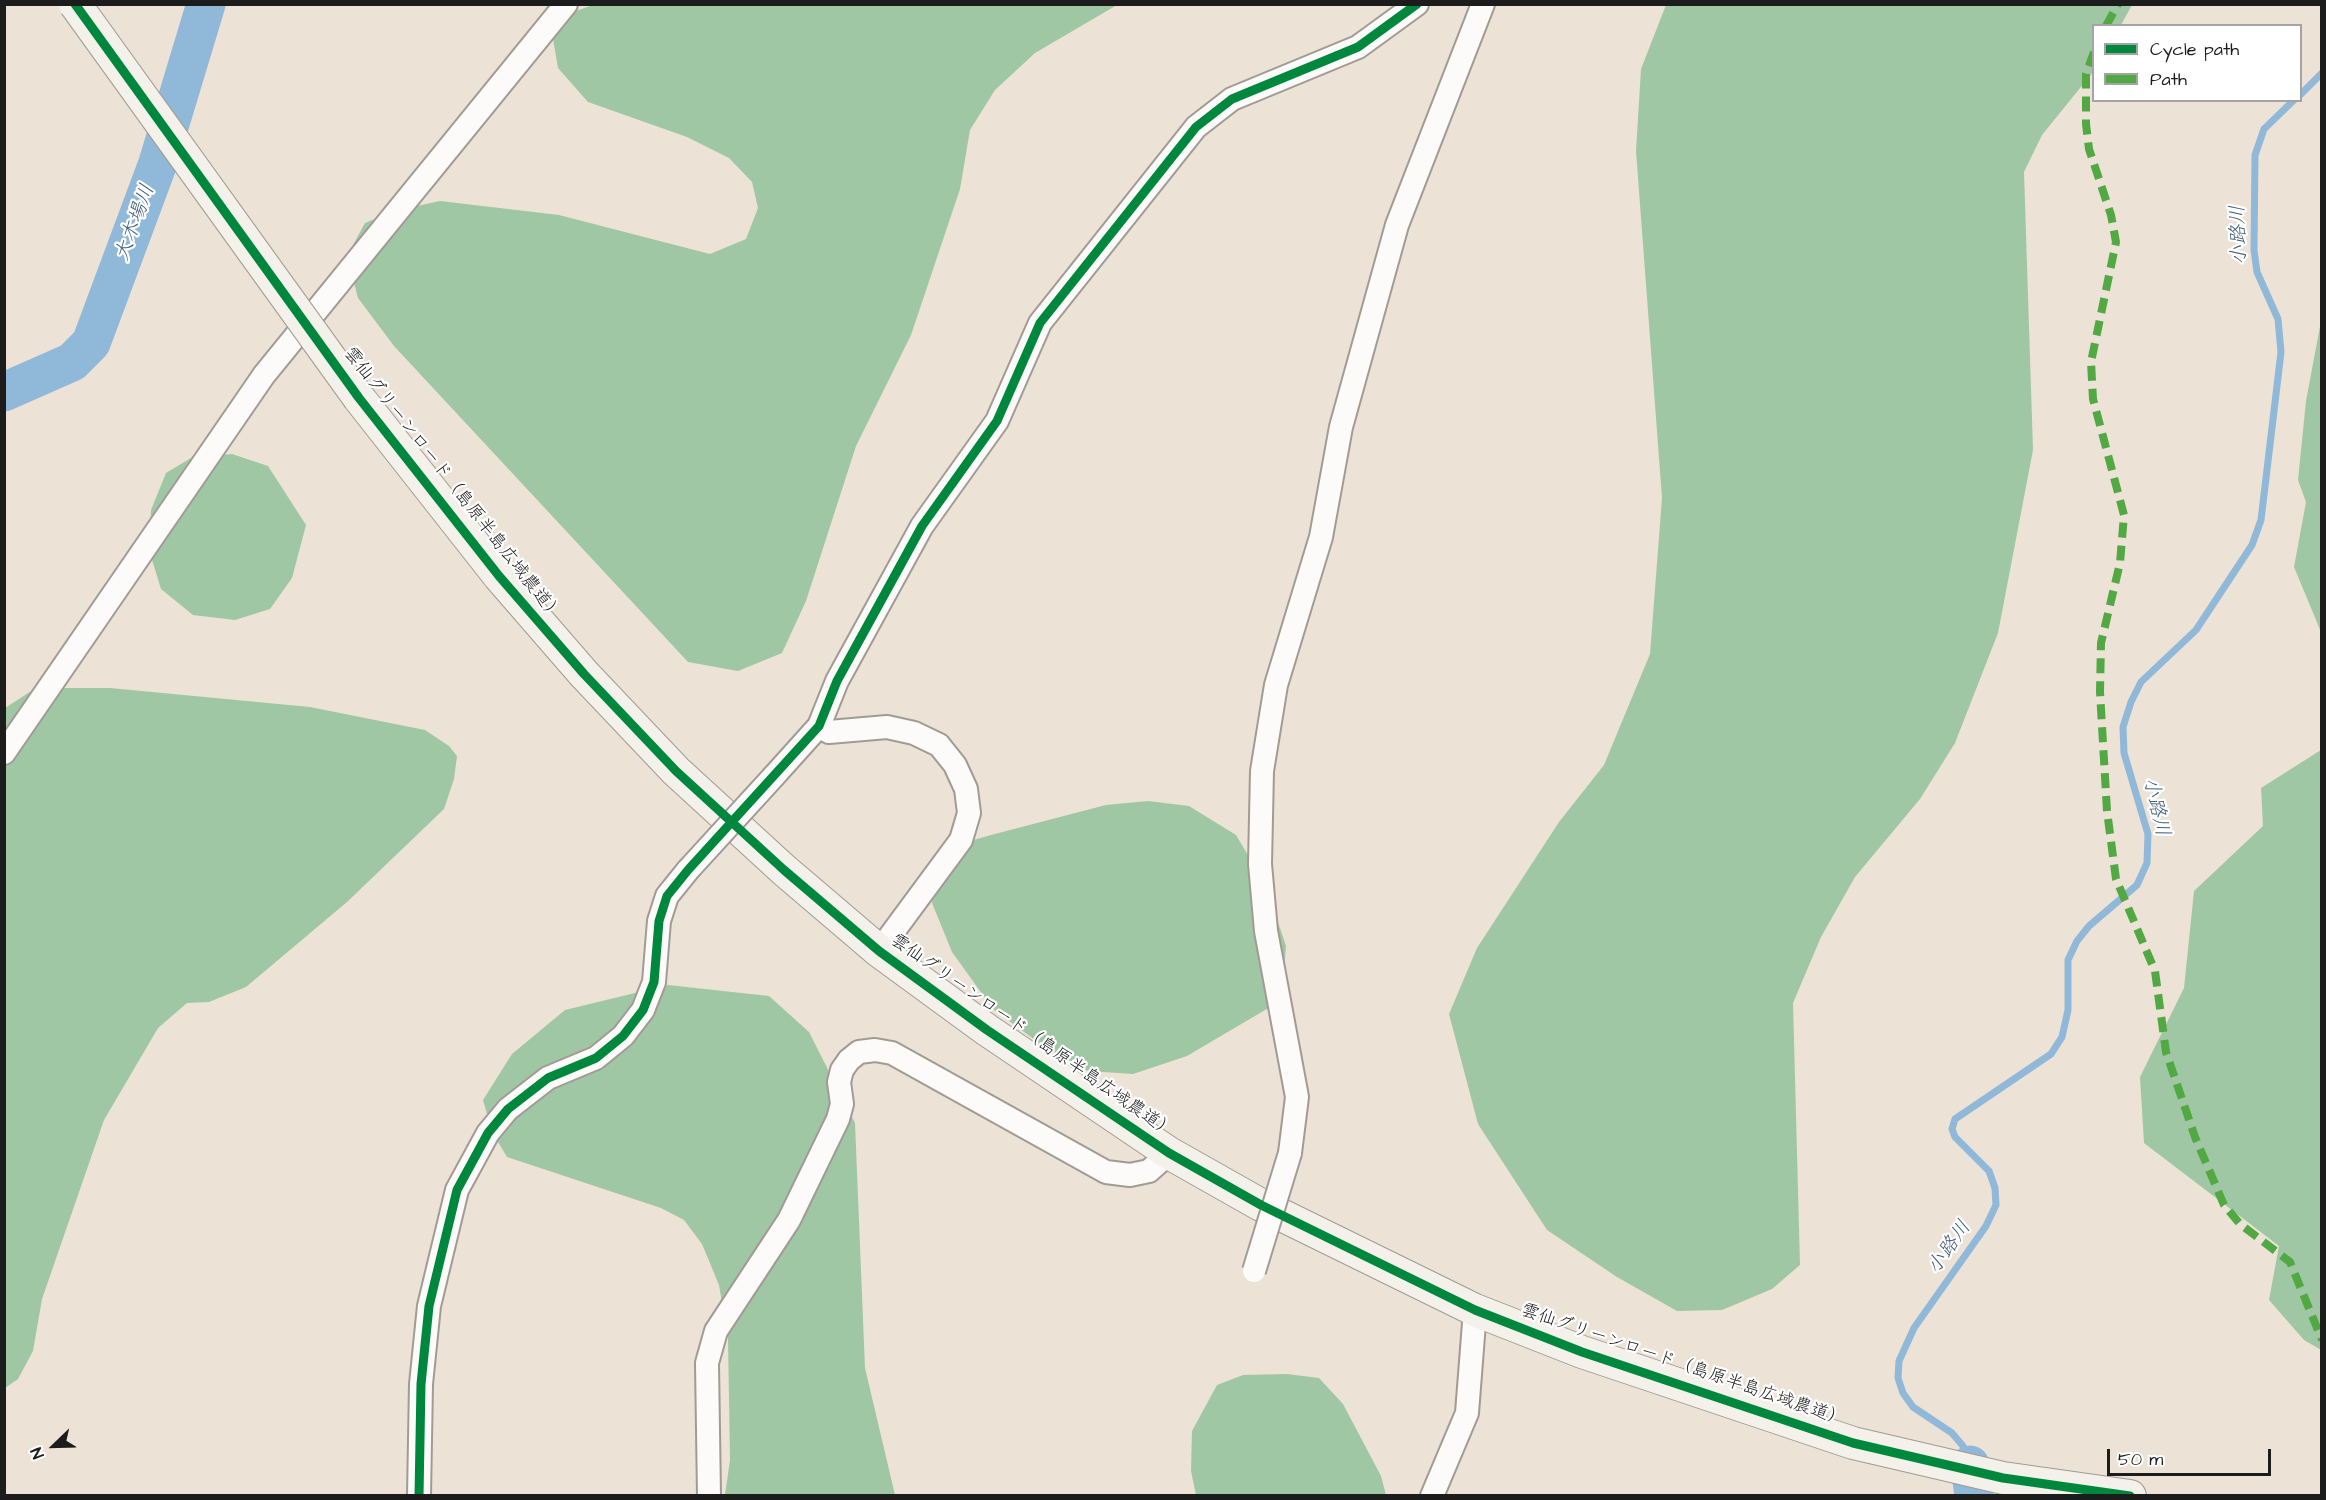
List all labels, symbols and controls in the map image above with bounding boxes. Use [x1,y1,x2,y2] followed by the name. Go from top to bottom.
[2092,24,2302,102] legend
[2150,37,2239,62] text: Cycle path
[2150,67,2187,92] text: Path
[111,181,161,265] water label: 大木場川
[2227,205,2253,265] water label: 小路川
[338,344,566,626] street label: 雲仙グリーンロード（島原半島広域農道）
[2137,775,2173,839] water label: 小路川
[886,930,1178,1144] street label: 雲仙グリーンロード（島原半島広域農道）
[1923,1217,1977,1279] water label: 小路川
[1518,1300,1848,1432] street label: 雲仙グリーンロード（島原半島広域農道）
[24,1416,84,1476] north arrow
[2110,1437,2274,1475] scale bar
[25,1444,50,1462] text: N
[2118,1447,2163,1472] text: 50 m

